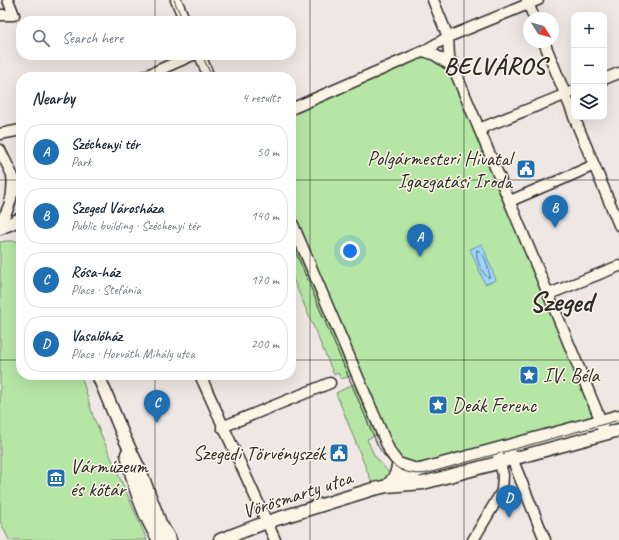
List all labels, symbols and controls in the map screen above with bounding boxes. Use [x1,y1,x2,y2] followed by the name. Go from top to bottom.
[523,12,559,48] north arrow
[571,12,607,120] map controls
[571,12,607,48] button: +
[16,16,296,60] search box
[30,27,52,49] icon: search
[62,29,123,48] text: Search here
[571,48,607,84] button: −
[444,51,550,81] district label: BELVÁROS
[571,84,607,120] button: layers
[32,88,75,109] text: Nearby
[242,90,280,106] text: 4 results
[71,135,140,154] text: Széchenyi tér
[43,144,49,160] text: A
[257,144,279,160] text: 50 m
[367,146,516,194] place label: Polgármesteri Hivatal Igazgatási Iroda
[71,154,92,170] text: Park
[515,158,537,180] public building icon: Polgármesteri Hivatal Igazgatási Iroda
[542,195,568,228] pin: B
[71,199,164,218] text: Szeged Városháza
[43,208,49,224] text: B
[251,208,279,224] text: 140 m
[71,218,200,234] text: Public building · Széchenyi tér
[407,224,433,257] pin: A
[340,241,360,261] your location
[71,263,120,282] text: Rósa-ház
[43,272,49,288] text: C
[251,272,279,288] text: 170 m
[71,282,141,298] text: Place · Stefánia
[529,284,597,319] district label: Szeged
[71,327,122,346] text: Vasalóház
[42,336,50,352] text: D
[251,336,279,352] text: 200 m
[71,346,195,362] text: Place · Horváth Mihály utca
[543,363,600,388] place label: IV. Béla
[518,364,540,386] place icon: IV. Béla
[144,390,170,423] pin: C
[452,393,537,418] place label: Deák Ferenc
[427,394,449,416] place icon: Deák Ferenc
[193,441,327,466] place label: Szegedi Törvényszék
[328,442,350,464] public building icon: Szegedi Törvényszék
[70,454,150,502] place label: Vármúzeum és kőtár
[239,464,357,524] street label: Vörösmarty utca
[45,467,67,489] museum icon: Vármúzeum és kőtár
[496,485,522,518] pin: D

